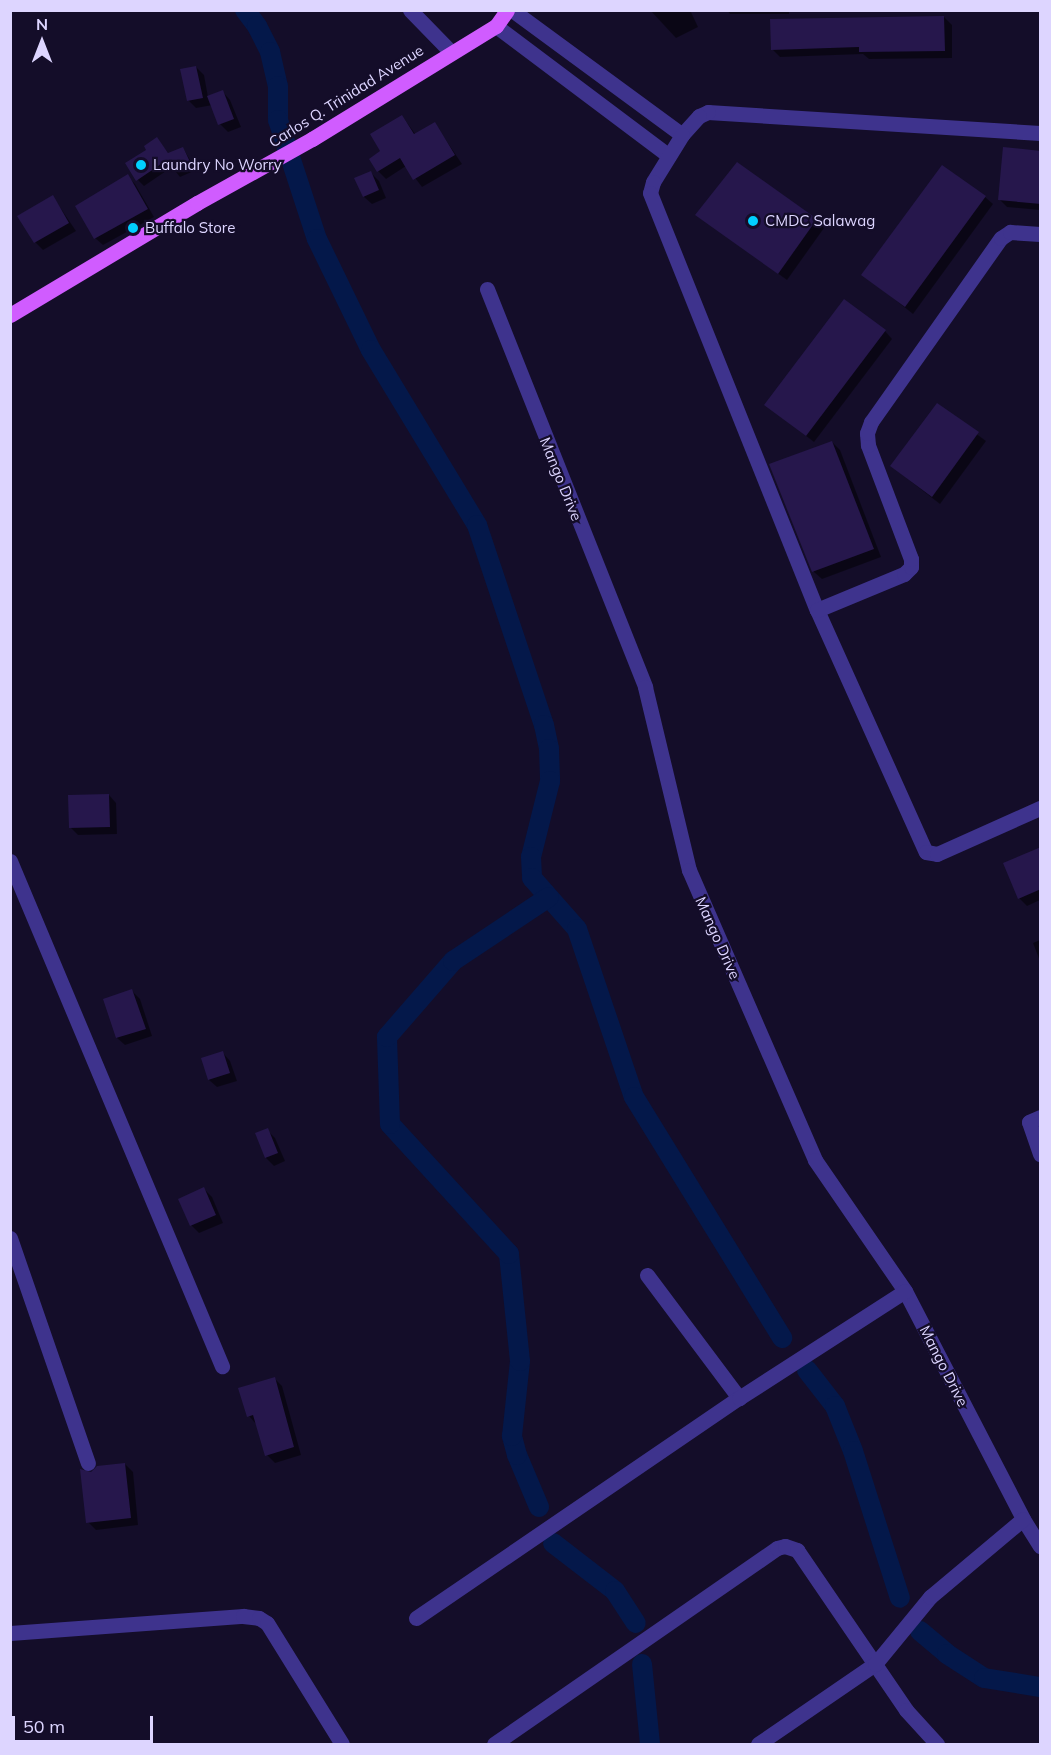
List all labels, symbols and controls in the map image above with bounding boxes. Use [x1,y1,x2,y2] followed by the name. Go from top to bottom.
[12,12,72,72] north arrow
[36,14,48,34] text: N
[265,41,427,151] street label: Carlos Q. Trinidad Avenue
[153,156,282,174] place label: Laundry No Worry
[134,158,148,172] marker: Laundry No Worry
[765,212,875,230] place label: CMDC Salawag
[746,214,760,228] marker: CMDC Salawag
[145,219,235,237] place label: Buffalo Store
[126,221,140,235] marker: Buffalo Store
[536,435,586,523] street label: Mango Drive
[692,894,744,982] street label: Mango Drive
[916,1323,972,1409] street label: Mango Drive
[15,1704,156,1742] scale bar
[23,1715,65,1738] text: 50 m

